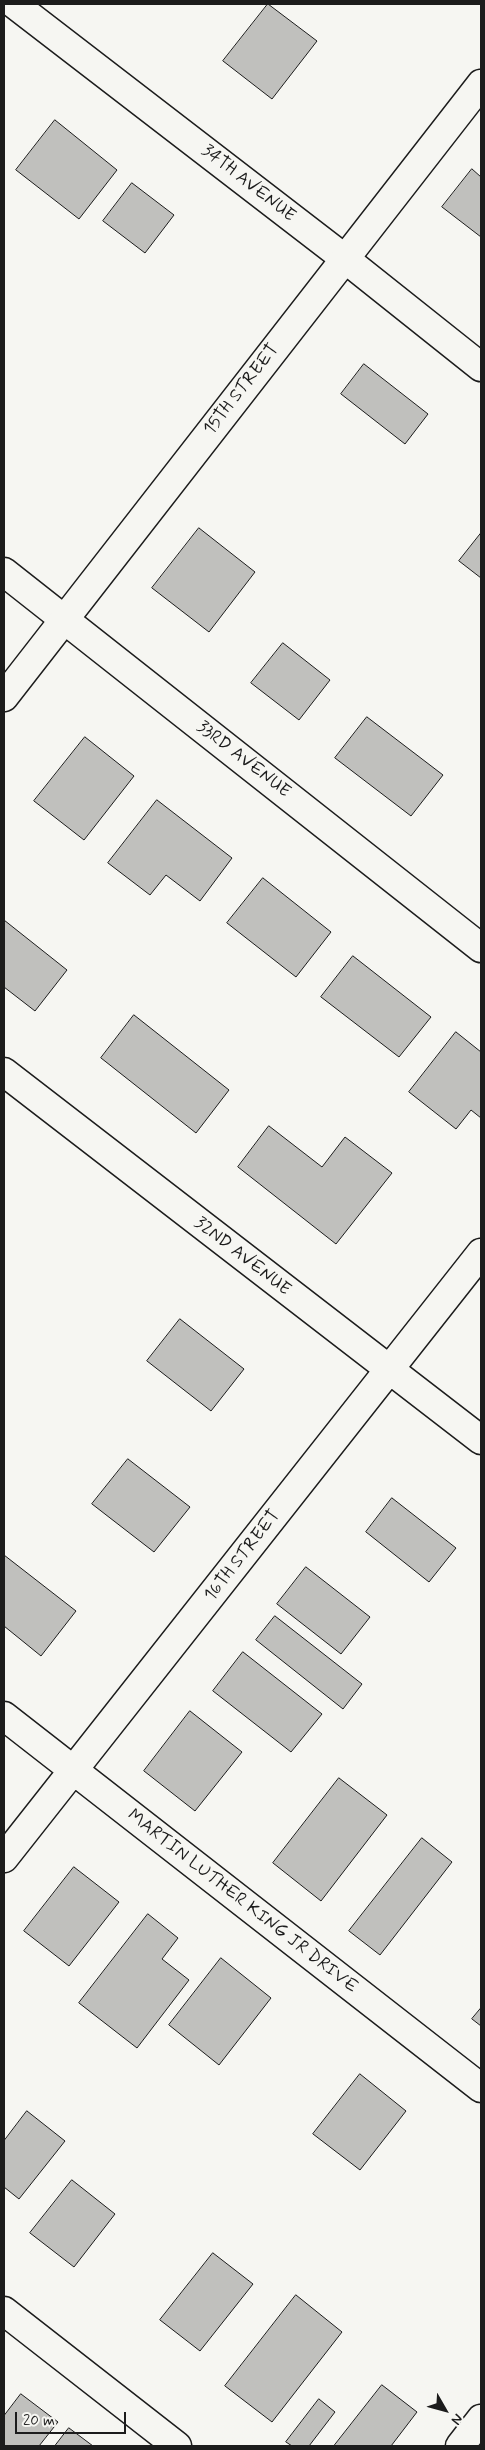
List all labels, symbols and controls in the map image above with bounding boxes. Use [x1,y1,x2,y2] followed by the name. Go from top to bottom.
[197,141,299,227] street label: 34TH AVENUE
[200,340,284,440] street label: 15TH STREET
[192,717,294,803] street label: 33RD AVENUE
[190,1213,294,1301] street label: 32ND AVENUE
[201,1506,285,1606] street label: 16TH STREET
[123,1805,361,1999] street label: MARTIN LUTHER KING JR DRIVE
[420,2385,470,2435] north arrow
[18,2402,129,2434] scale bar
[447,2410,467,2428] text: N
[23,2411,55,2431] text: 20 m

